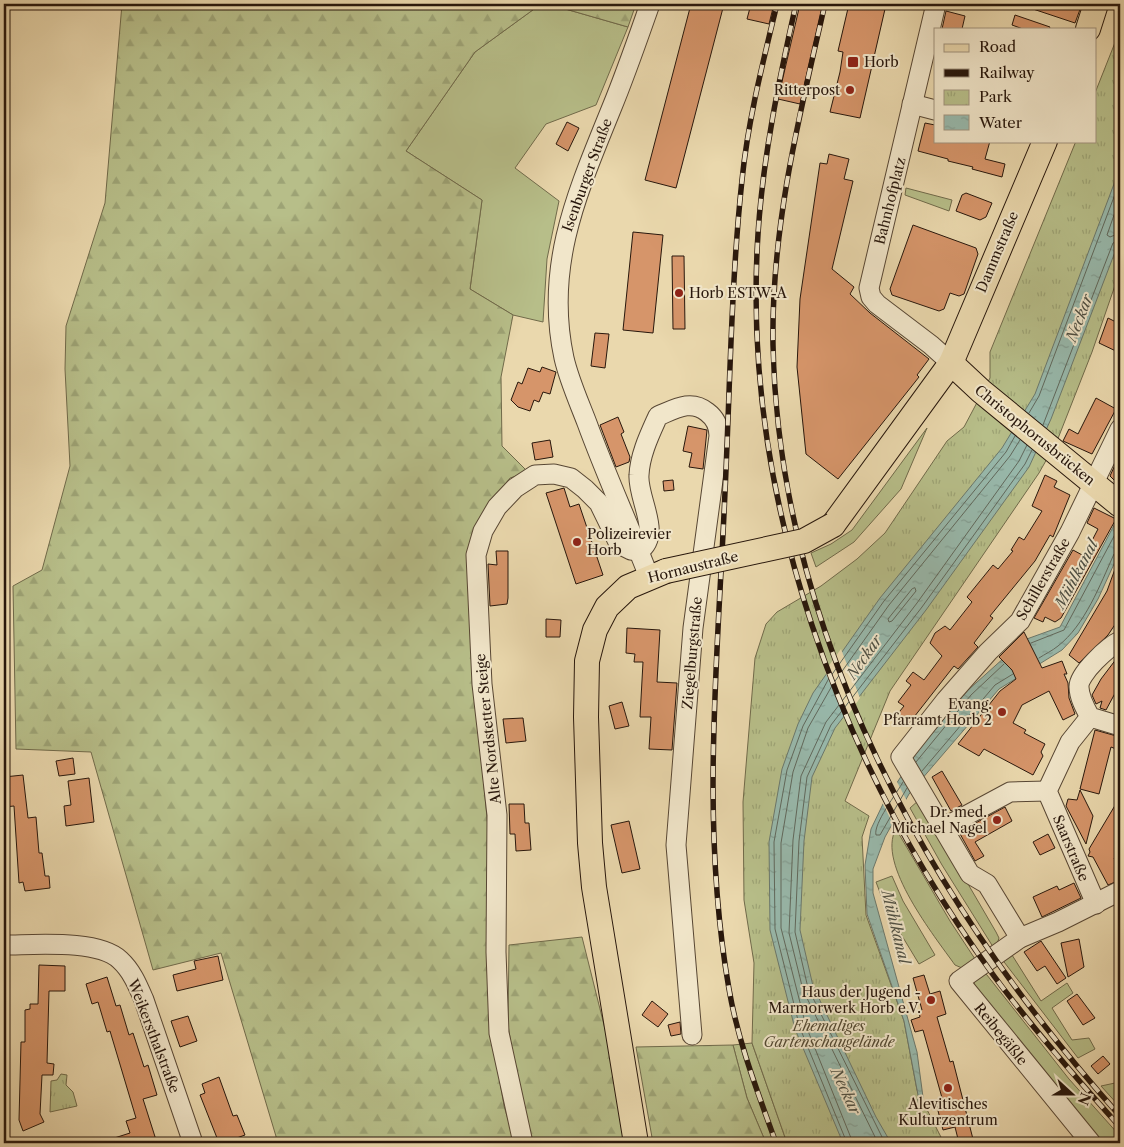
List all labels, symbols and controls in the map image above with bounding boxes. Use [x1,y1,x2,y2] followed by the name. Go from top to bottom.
[934,28,1096,142] legend
[979,37,1016,56] text: Road
[864,53,899,71] place label: Horb
[846,55,860,69] marker: Horb
[979,63,1035,82] text: Railway
[774,81,840,99] place label: Ritterpost
[844,84,856,96] marker: Ritterpost
[979,87,1013,106] text: Park
[978,113,1023,132] text: Water
[558,116,616,234] street label: Isenburger Straße
[870,155,910,247] street label: Bahnhofplatz
[972,209,1022,295] street label: Dammstraße
[689,284,788,302] place label: Horb ESTW-A
[673,287,685,299] marker: Horb ESTW-A
[1061,291,1097,345] water label: Neckar
[971,381,1099,489] street label: Christophorusbrücken
[587,525,671,559] place label: Polizeirevier Horb
[1012,534,1074,624] street label: Schillerstraße
[1049,534,1103,614] water label: Mühlkanal
[571,536,583,548] marker: Polizeirevier Horb
[646,547,740,587] street label: Hornaustraße
[678,596,706,710] street label: Ziegelburgstraße
[841,630,887,684] water label: Neckar
[471,653,505,806] street label: Alte Nordstetter Steige
[883,695,992,729] place label: Evang. Pfarramt Horb 2
[996,706,1008,718] marker: Evang. Pfarramt Horb 2
[891,803,987,837] place label: Dr. med. Michael Nagel
[1049,812,1093,884] street label: Saarstraße
[991,814,1003,826] marker: Dr. med. Michael Nagel
[877,886,915,968] water label: Mühlkanal
[124,976,184,1096] street label: Weikersthalstraße
[768,983,921,1017] place label: Haus der Jugend - Marmorwerk Horb e.V.
[925,994,937,1006] marker: Haus der Jugend - Marmorwerk Horb e.V.
[970,999,1032,1069] street label: Reibegäßle
[763,1017,896,1051] park label: Ehemaliges Gartenschaugelände
[827,1064,865,1118] water label: Neckar
[1046,1070,1096,1120] north arrow
[942,1082,954,1094] marker: Alevitisches Kulturzentrum
[1074,1090,1095,1108] text: N
[898,1095,998,1129] place label: Alevitisches Kulturzentrum

